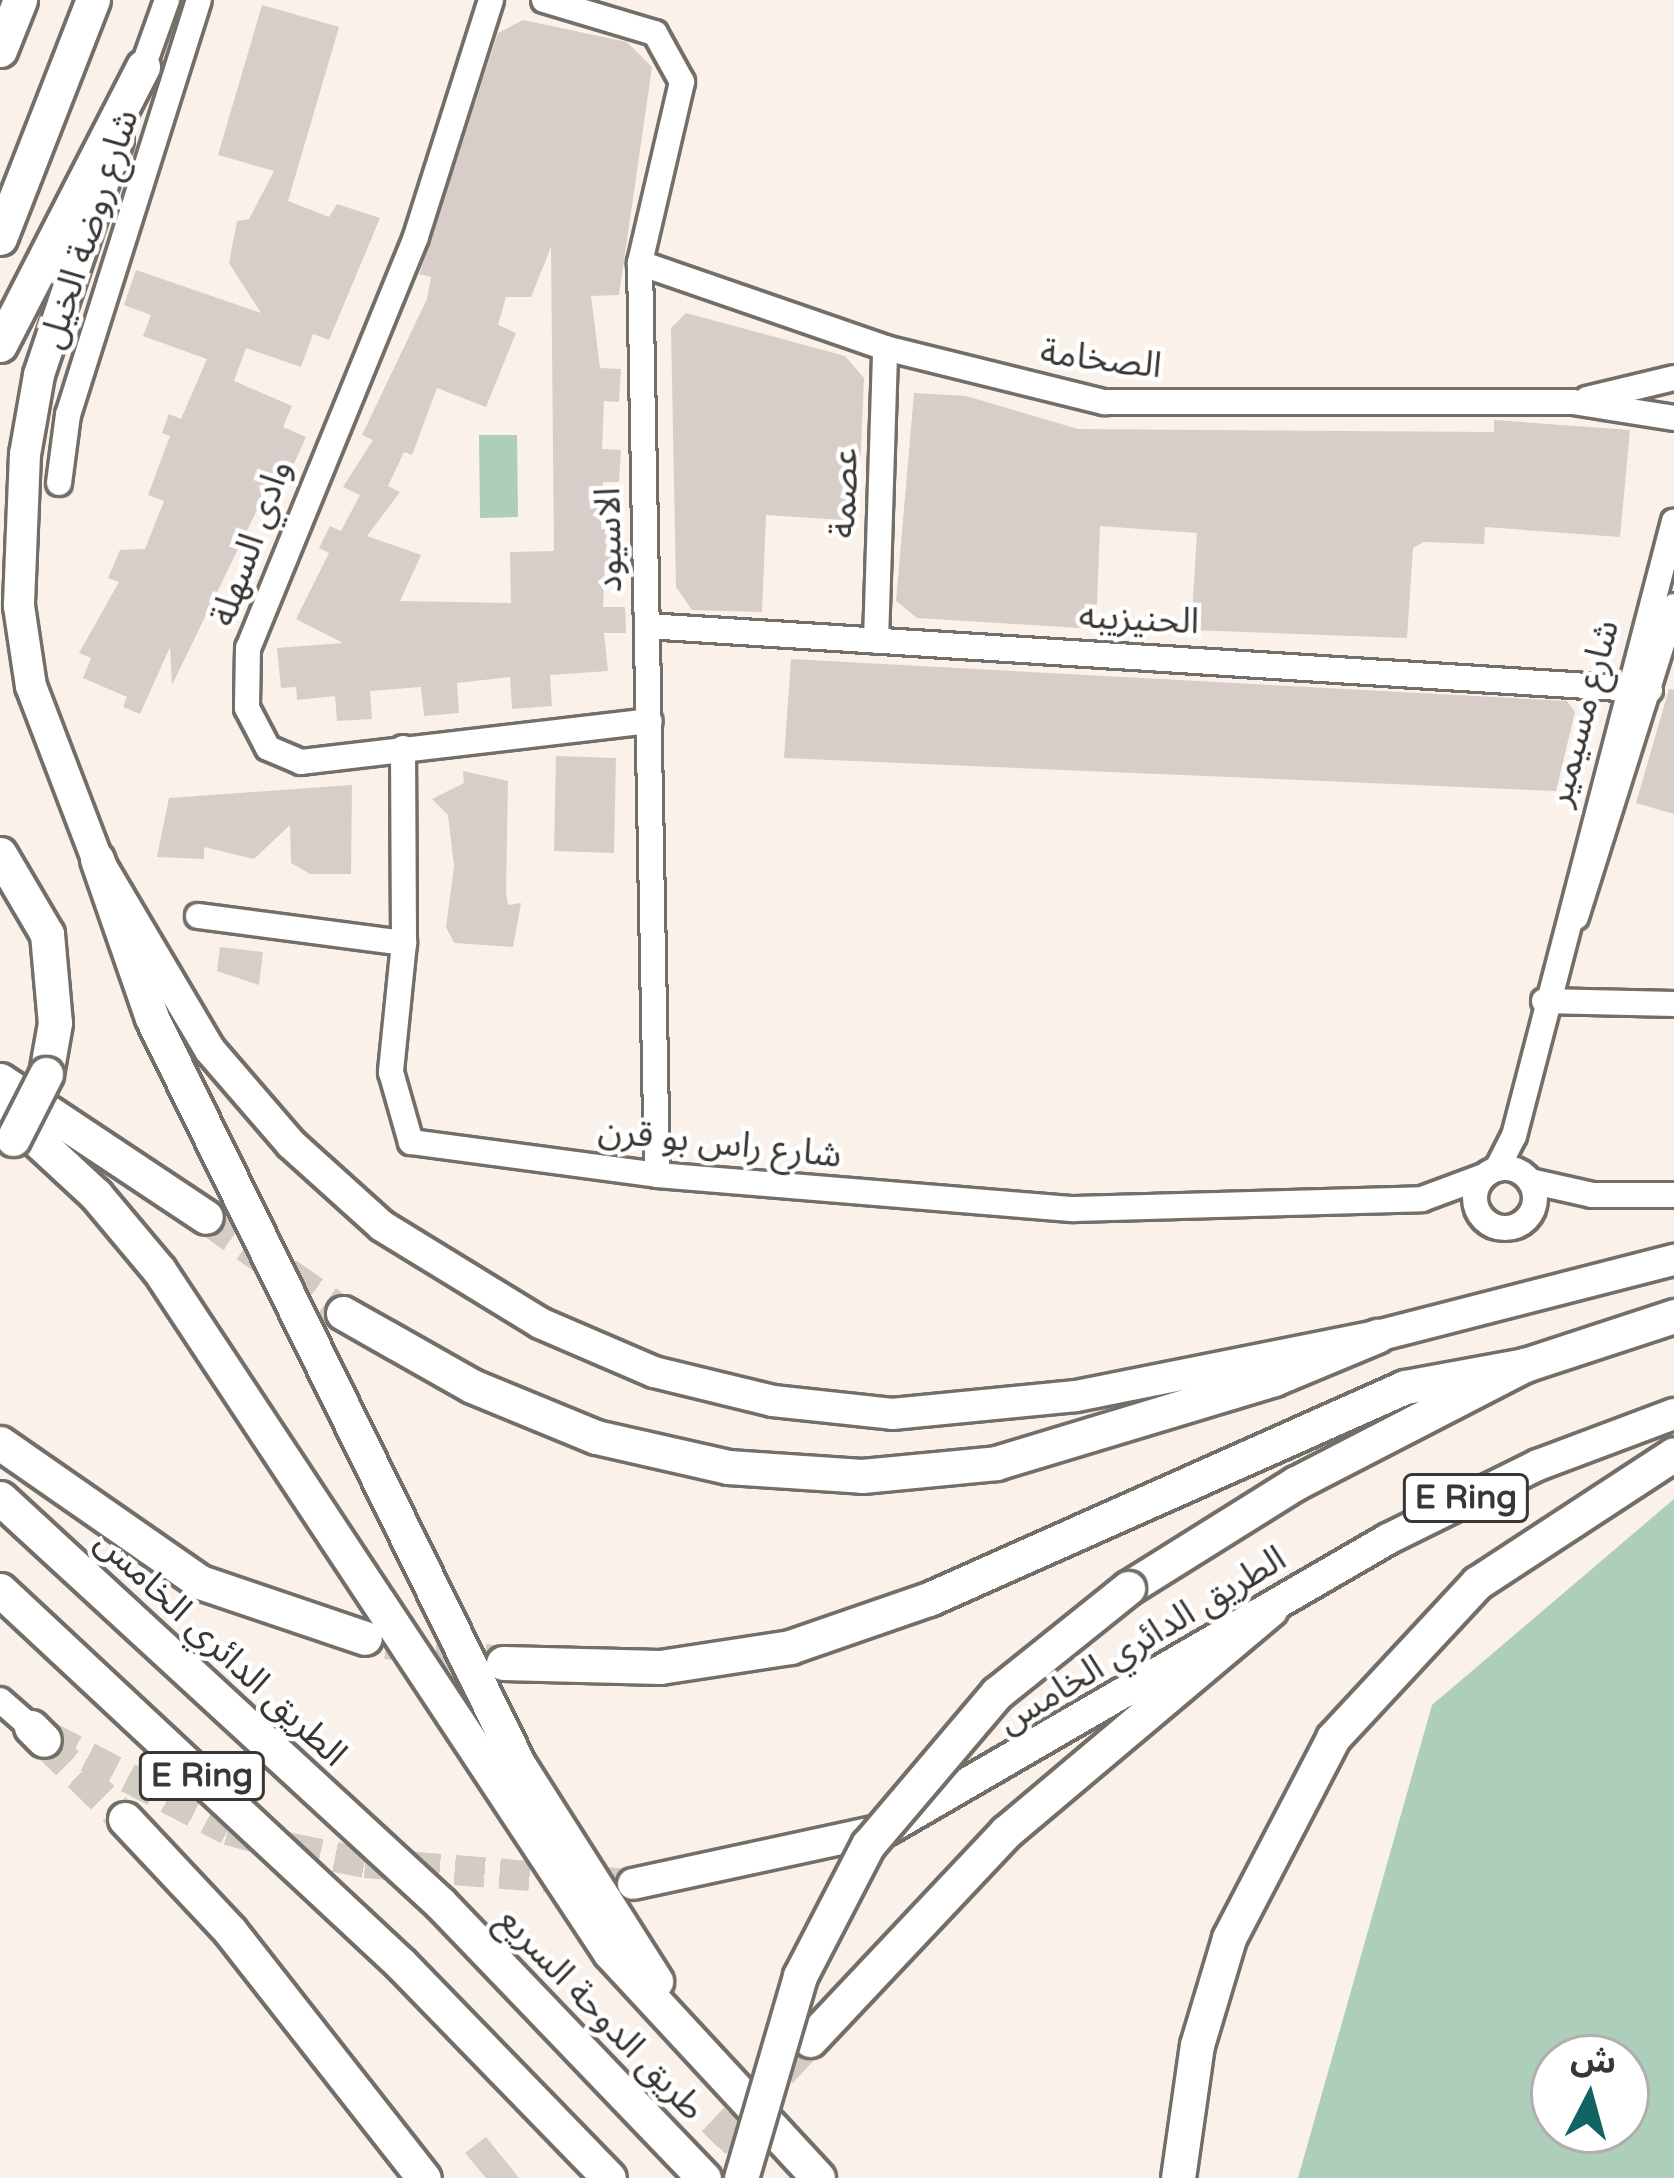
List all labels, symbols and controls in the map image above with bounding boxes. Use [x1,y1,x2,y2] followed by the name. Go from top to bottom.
[30,104,148,354] street label: شارع روضة الخيل
[1038,330,1164,388] street label: الصخامة
[821,447,867,539] street label: عصمة
[201,454,301,632] street label: وادي السهلة
[586,487,632,593] street label: الاسيود
[1078,594,1200,644] street label: الحنيزيبه
[1537,615,1629,811] street label: شارع مسيمير
[596,1109,844,1177] street label: شارع راس بو قرن
[1400,1471,1532,1525] road number: E Ring
[86,1520,356,1776] street label: الطريق الدائري الخامس
[990,1537,1294,1743] street label: الطريق الدائري الخامس
[136,1749,268,1803] road number: E Ring
[488,1898,714,2130] street label: طريق الدوحة السريع
[1530,2034,1650,2154] north arrow
[1569,2039,1618,2082] text: ش

